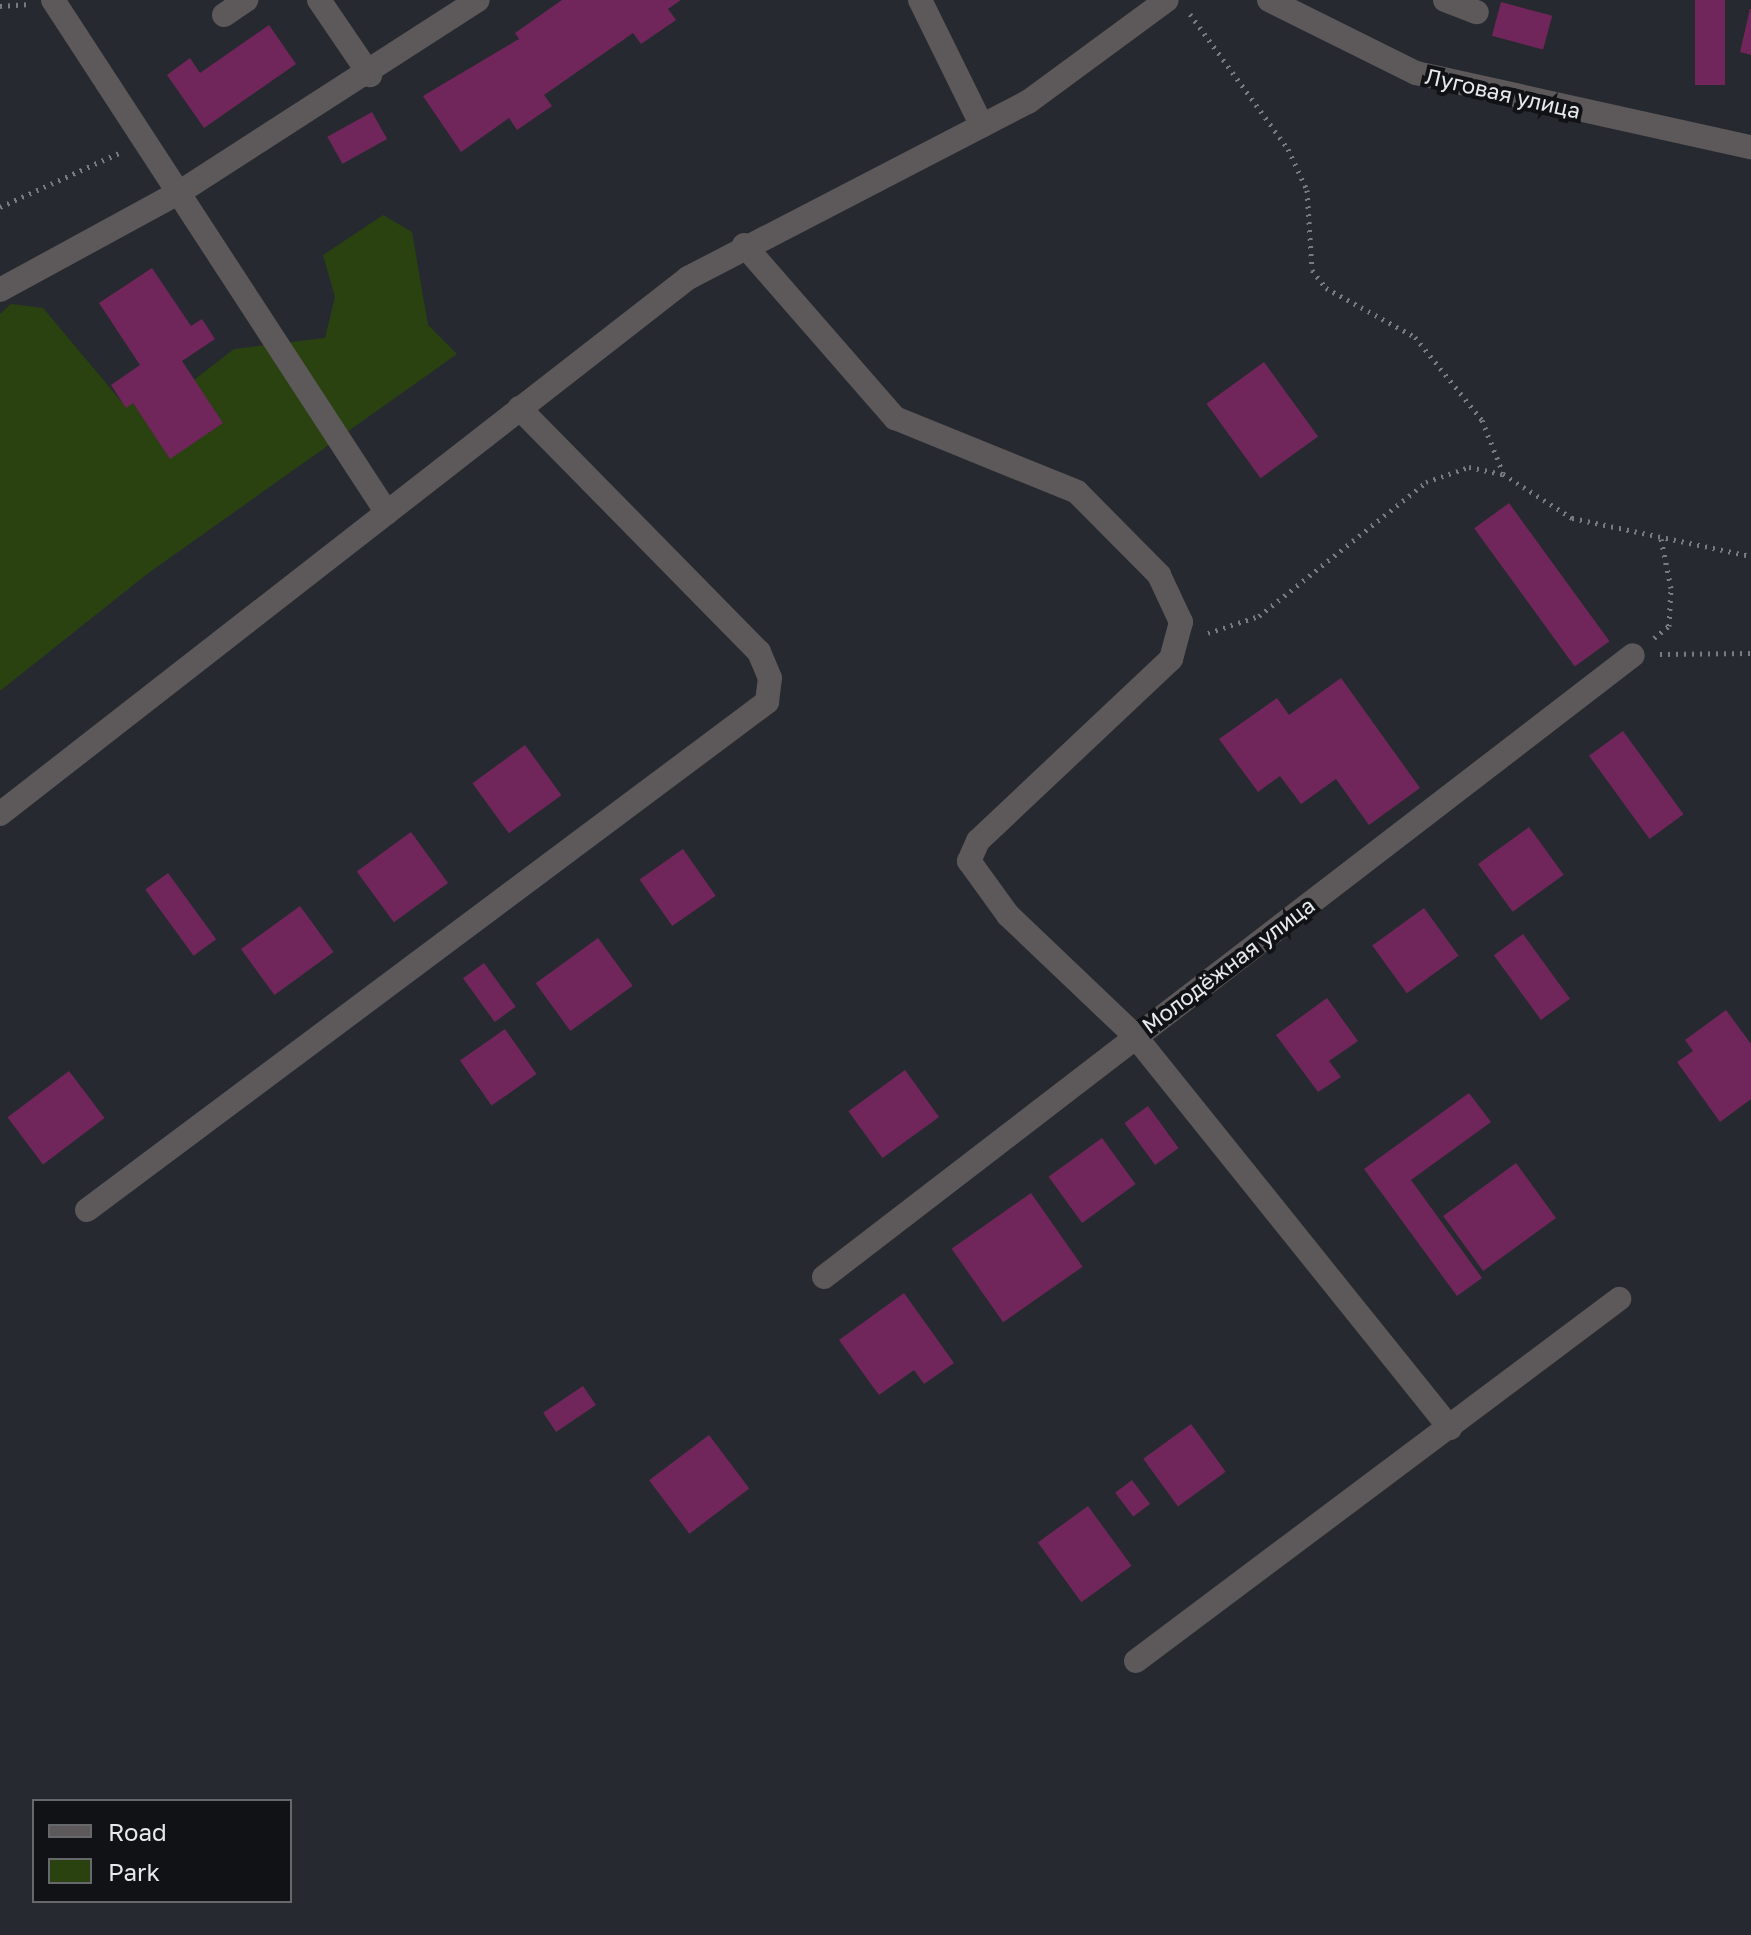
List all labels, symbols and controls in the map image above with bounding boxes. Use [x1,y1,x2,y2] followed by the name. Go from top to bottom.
[1423,62,1583,124] street label: Луговая улица
[1136,891,1320,1039] street label: Молодёжная улица
[32,1799,292,1903] legend
[108,1817,167,1846] text: Road
[108,1857,160,1886] text: Park

